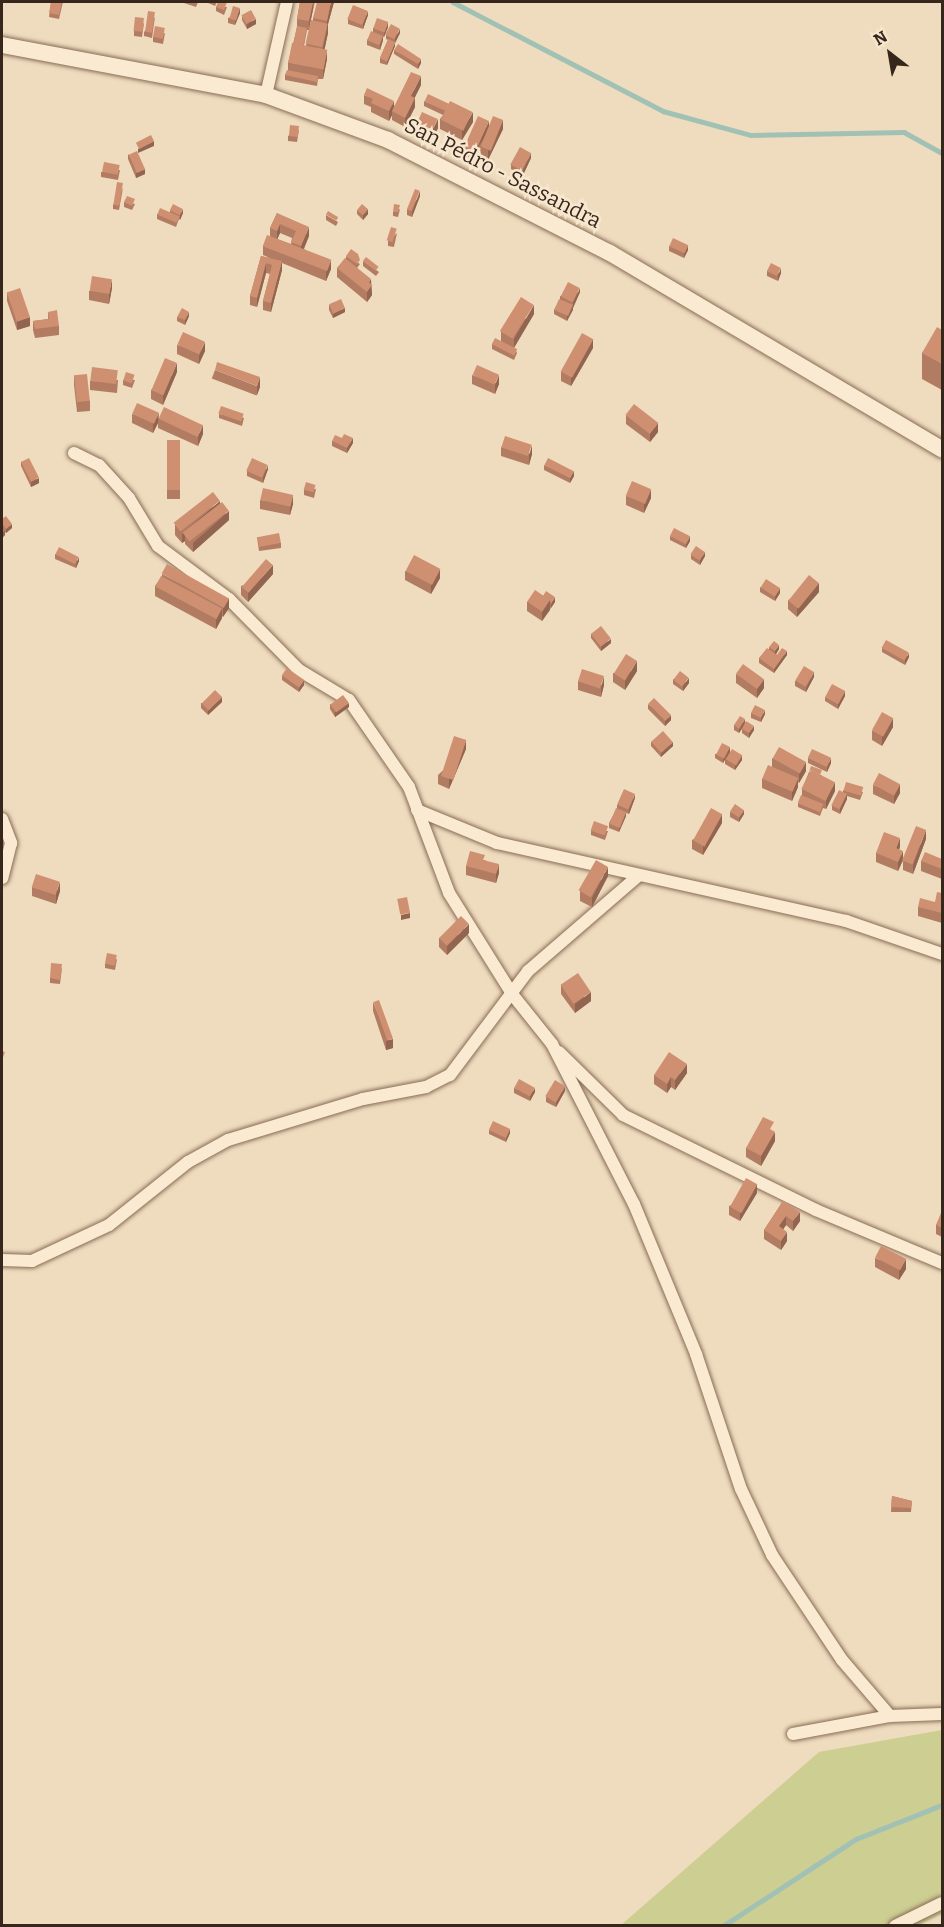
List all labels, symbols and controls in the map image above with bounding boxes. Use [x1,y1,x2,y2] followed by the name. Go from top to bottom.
[860,24,920,84] north arrow
[870,27,891,49] text: N
[401,112,605,234] street label: San Pédro - Sassandra

